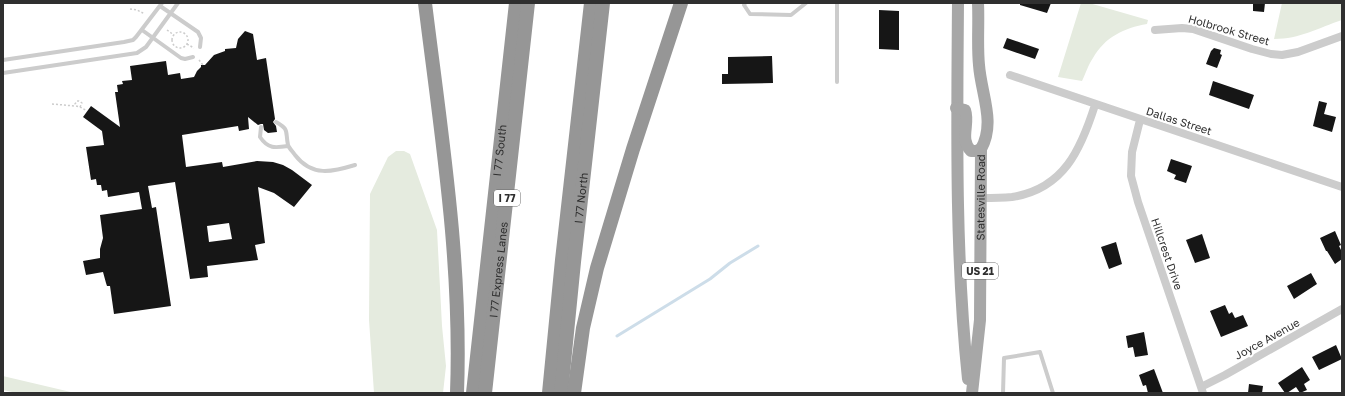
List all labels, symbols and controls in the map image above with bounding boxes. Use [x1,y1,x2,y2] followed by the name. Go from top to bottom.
[1187,12,1271,47] street label: Holbrook Street
[1145,104,1214,137] street label: Dallas Street
[490,124,509,177] street label: I 77 South
[973,154,987,241] street label: Statesville Road
[571,172,590,224] street label: I 77 North
[494,190,520,206] road number: I 77
[1149,216,1186,291] street label: Hillcrest Drive
[486,221,510,319] street label: I 77 Express Lanes
[962,263,998,279] road number: US 21
[1232,315,1302,362] street label: Joyce Avenue

